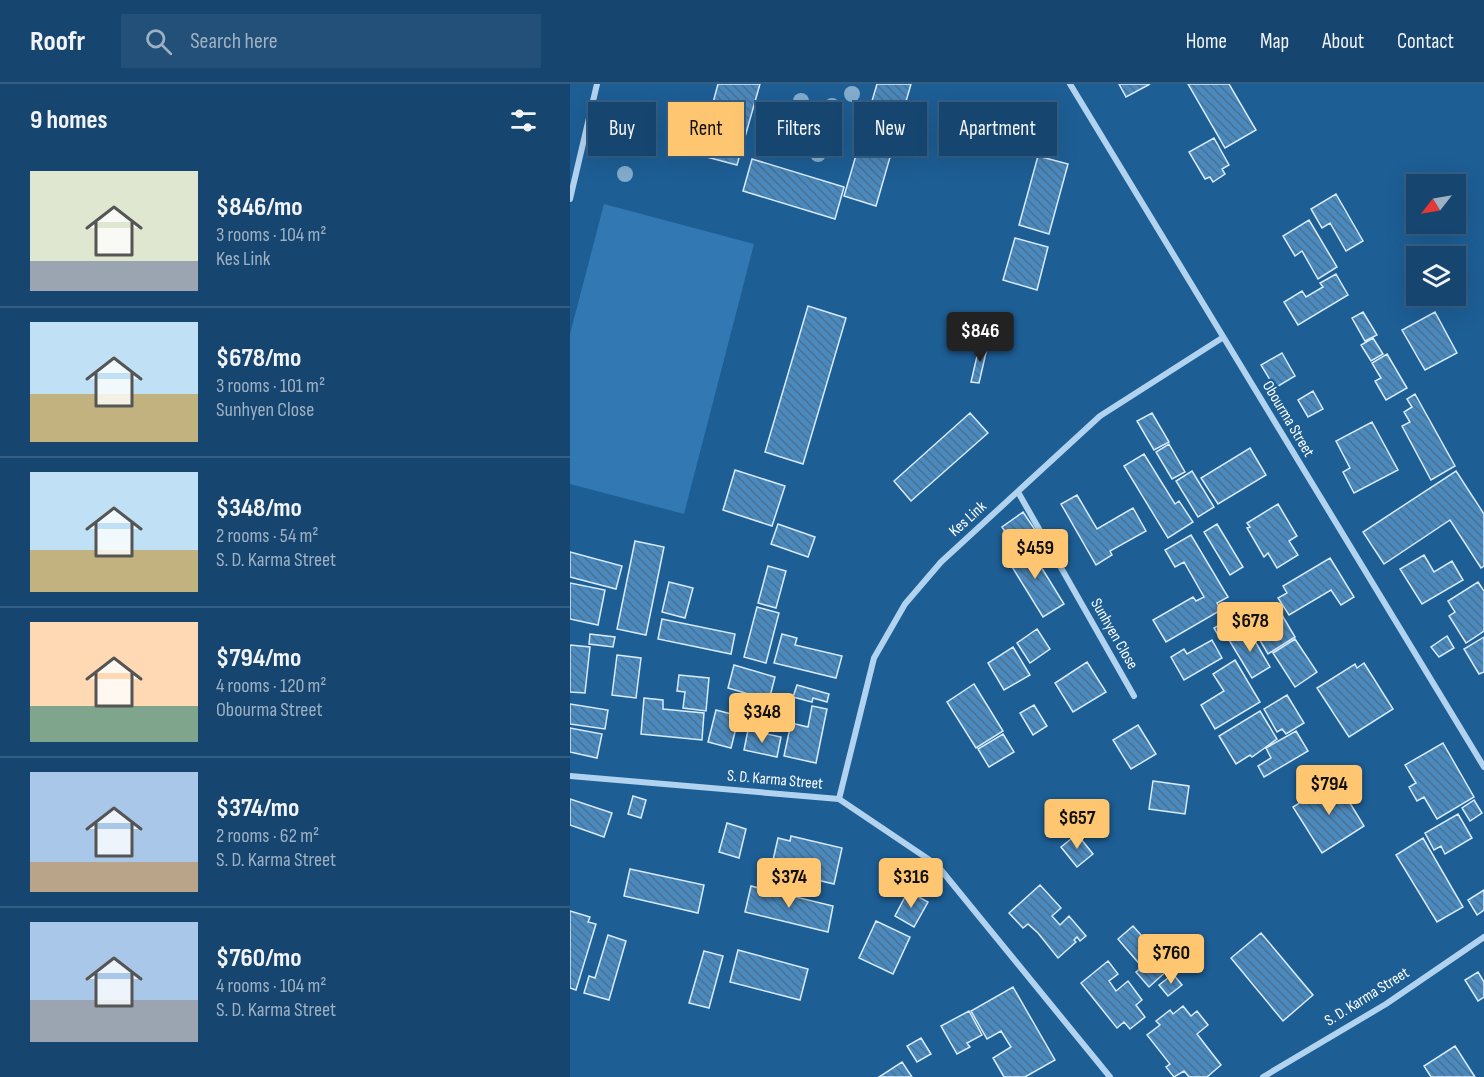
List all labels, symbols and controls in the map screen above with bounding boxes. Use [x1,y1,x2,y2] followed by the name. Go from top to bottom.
[121,14,541,68] search box
[30,25,85,58] text: Roofr
[142,25,175,58] icon: search
[190,28,278,55] text: Search here
[1186,29,1227,54] text: Home
[1260,29,1289,54] text: Map
[1322,29,1364,54] text: About
[1397,29,1454,54] text: Contact
[588,102,656,156] chip: Buy
[668,102,744,156] chip: Rent
[756,102,842,156] chip: Filters
[854,102,927,156] chip: New
[939,102,1057,156] chip: Apartment
[507,104,540,137] icon: filters
[30,105,108,136] text: 9 homes
[1406,174,1466,234] north arrow
[1406,174,1466,306] map controls
[216,192,303,223] text: $846/mo
[78,195,150,267] icon: home
[216,223,326,247] text: 3 rooms · 104 m²
[1406,246,1466,306] button: layers
[216,247,270,271] text: Kes Link
[944,312,1016,363] pin: $846
[961,319,999,343] text: $846
[216,343,301,374] text: $678/mo
[78,346,150,418] icon: home
[216,374,325,398] text: 3 rooms · 101 m²
[1258,378,1318,461] street label: Obourma Street
[216,398,314,422] text: Sunhyen Close
[216,493,302,524] text: $348/mo
[78,496,150,568] icon: home
[945,497,991,541] street label: Kes Link
[216,524,318,548] text: 2 rooms · 54 m²
[999,529,1071,580] pin: $459
[1016,536,1054,560] text: $459
[216,548,336,572] text: S. D. Karma Street
[1086,595,1142,673] street label: Sunhyen Close
[1214,602,1286,653] pin: $678
[1231,609,1269,633] text: $678
[216,643,301,674] text: $794/mo
[78,646,150,718] icon: home
[216,674,327,698] text: 4 rooms · 120 m²
[726,693,798,744] pin: $348
[216,698,322,722] text: Obourma Street
[743,700,781,724] text: $348
[1293,765,1365,816] pin: $794
[726,766,824,794] street label: S. D. Karma Street
[1310,772,1348,796] text: $794
[216,793,299,824] text: $374/mo
[78,796,150,868] icon: home
[1041,799,1113,850] pin: $657
[1058,806,1096,830] text: $657
[216,824,319,848] text: 2 rooms · 62 m²
[216,848,336,872] text: S. D. Karma Street
[753,858,825,909] pin: $374
[875,858,947,909] pin: $316
[771,865,807,889] text: $374
[893,865,929,889] text: $316
[1135,934,1207,985] pin: $760
[1152,941,1190,965] text: $760
[216,943,302,974] text: $760/mo
[78,946,150,1018] icon: home
[1321,963,1413,1031] street label: S. D. Karma Street
[216,974,326,998] text: 4 rooms · 104 m²
[216,998,336,1022] text: S. D. Karma Street

